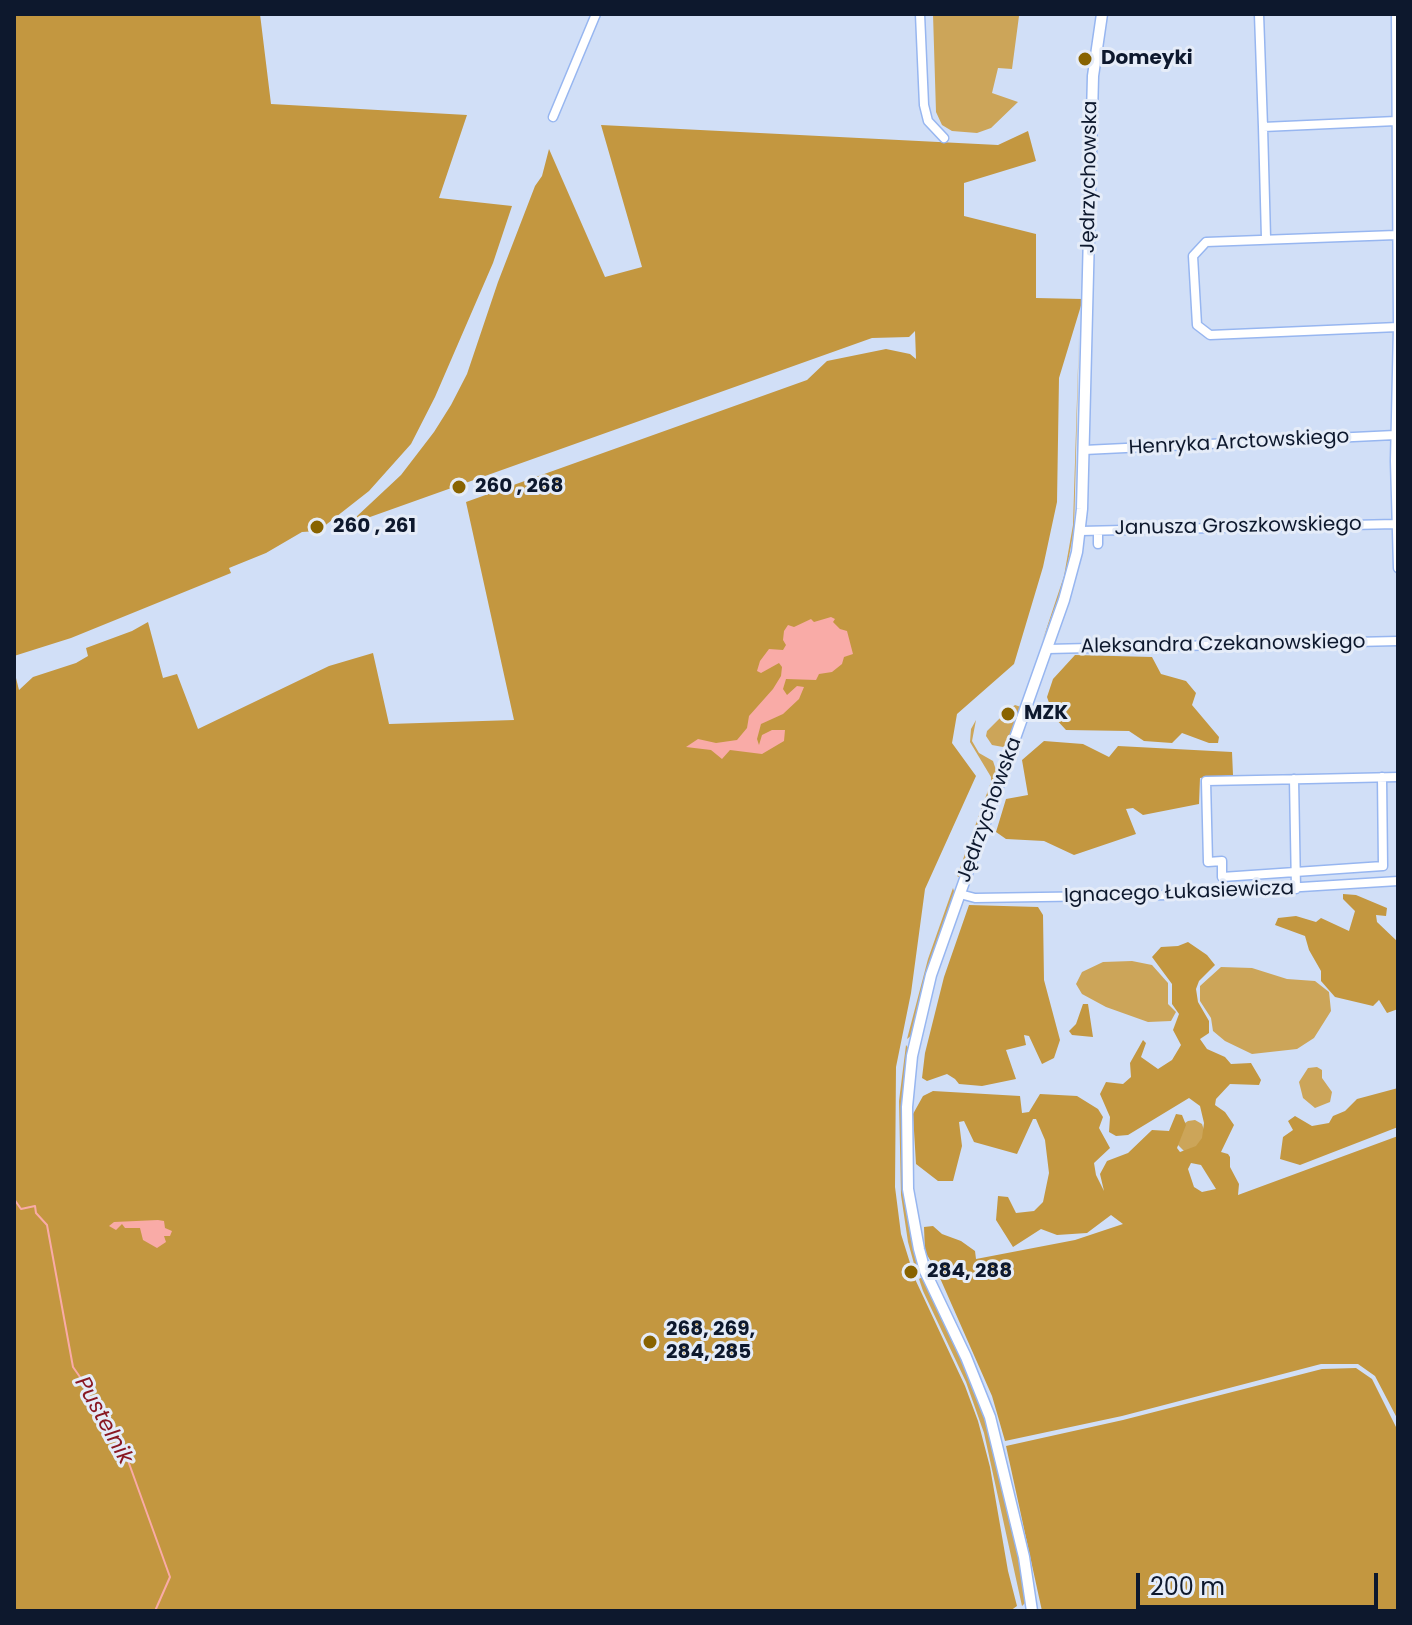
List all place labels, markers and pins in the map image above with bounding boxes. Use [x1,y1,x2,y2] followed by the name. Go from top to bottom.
[1101,47,1193,71] place label: Domeyki
[1076,50,1094,68] marker: Domeyki
[475,475,564,499] place label: 260 , 268
[450,478,468,496] marker: 260 , 268
[333,515,416,539] place label: 260 , 261
[308,518,326,536] marker: 260 , 261
[1024,702,1068,726] place label: MZK
[999,705,1017,723] marker: MZK
[927,1260,1012,1284] place label: 284, 288
[902,1263,920,1281] marker: 284, 288
[666,1318,755,1365] place label: 268, 269, 284, 285
[641,1333,659,1351] marker: 268, 269, 284, 285

